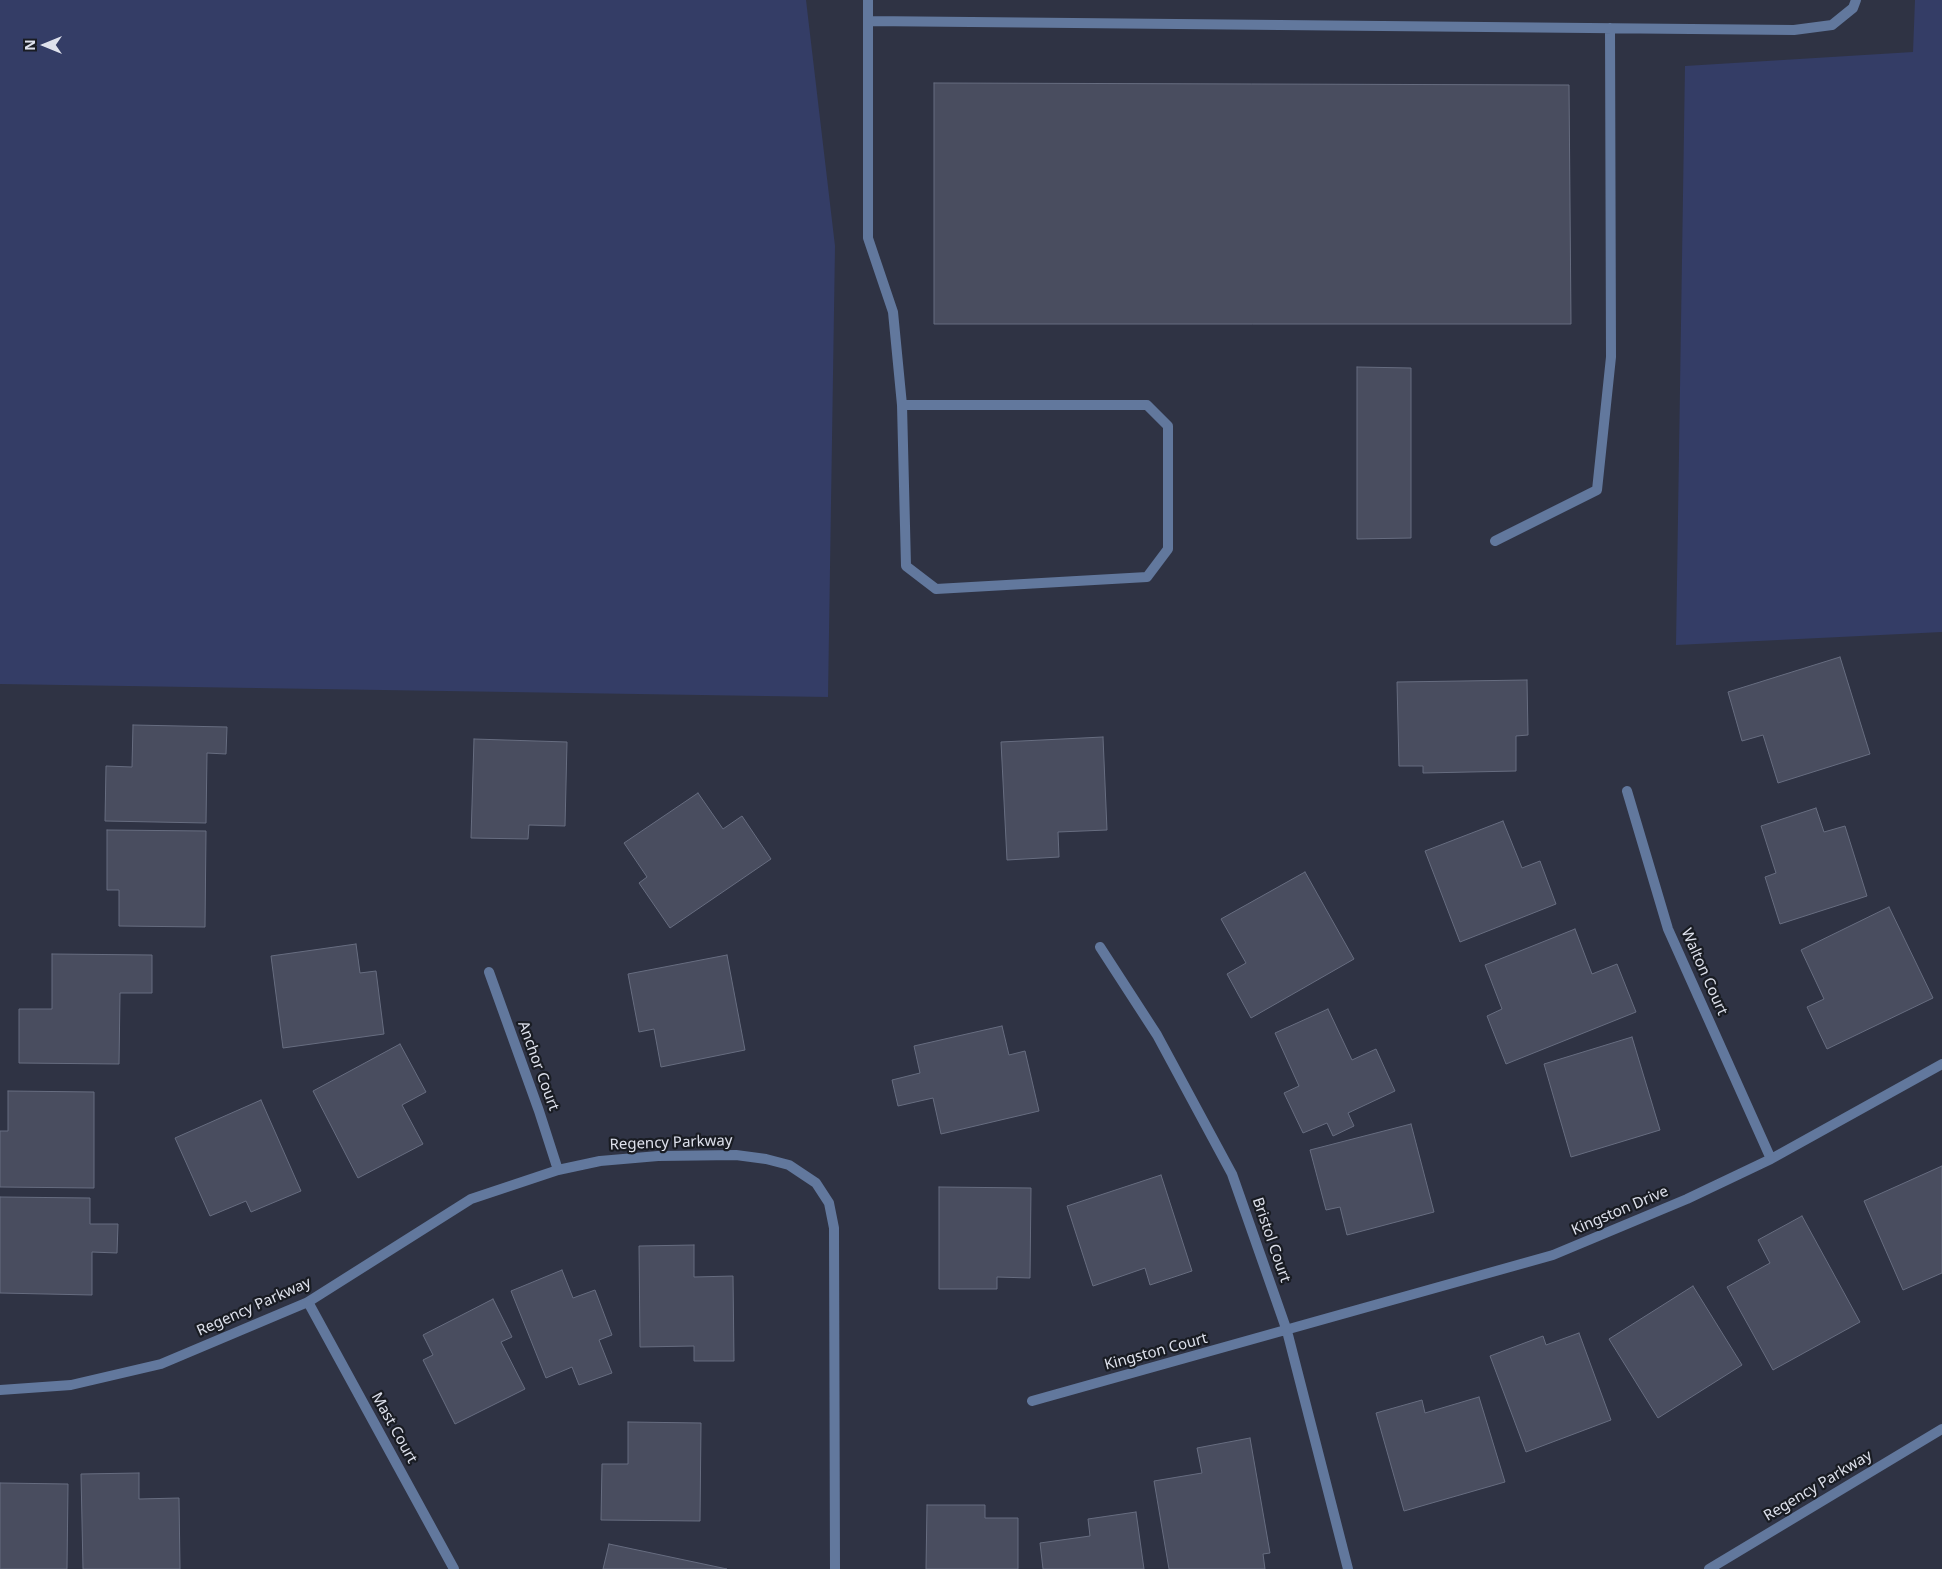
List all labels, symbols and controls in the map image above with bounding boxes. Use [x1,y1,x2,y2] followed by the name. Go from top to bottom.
[20,20,70,70] north arrow
[20,39,39,51] text: N
[1677,926,1731,1018] street label: Walton Court
[513,1019,563,1113] street label: Anchor Court
[609,1132,733,1154] street label: Regency Parkway
[1569,1182,1671,1240] street label: Kingston Drive
[1248,1195,1294,1285] street label: Bristol Court
[194,1274,314,1340] street label: Regency Parkway
[1103,1330,1209,1374] street label: Kingston Court
[367,1390,421,1466] street label: Mast Court
[1761,1447,1875,1525] street label: Regency Parkway

